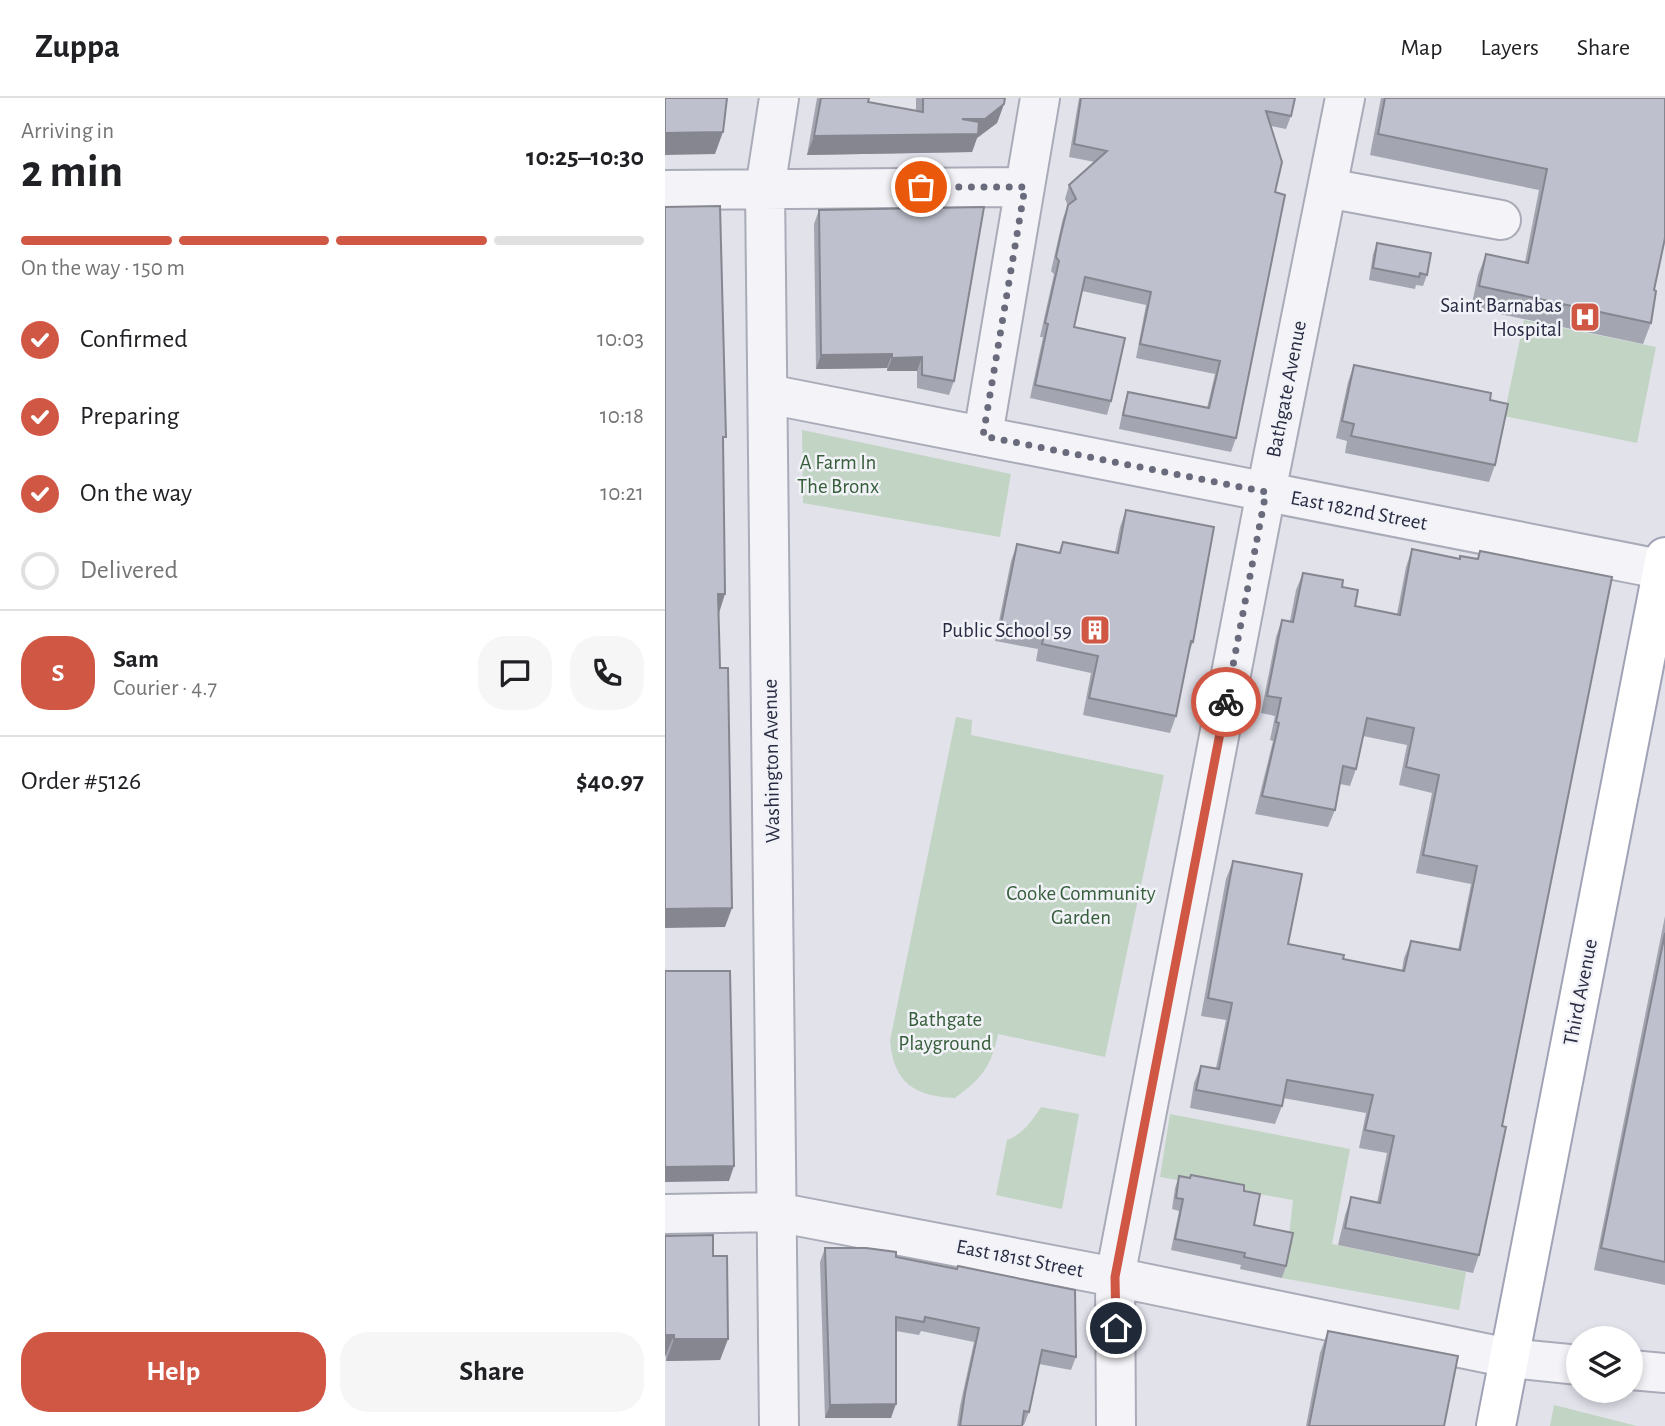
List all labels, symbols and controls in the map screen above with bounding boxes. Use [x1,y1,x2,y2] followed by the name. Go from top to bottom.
[35,31,120,64] text: Zuppa
[1400,36,1442,60] text: Map
[1480,36,1539,60] text: Layers
[1577,36,1630,60] text: Share
[21,120,114,143] text: Arriving in
[526,144,644,170] text: 10:25–10:30
[21,149,123,195] text: 2 min
[891,157,951,217] pin
[902,168,940,206] icon: bag
[21,257,185,280] text: On the way · 150 m
[1440,295,1562,340] place label: Saint Barnabas Hospital
[1568,300,1602,334] hospital icon: Saint Barnabas Hospital
[1263,319,1310,459] street label: Bathgate Avenue
[21,321,59,359] icon: check
[80,326,188,352] text: Confirmed
[597,328,644,351] text: 10:03
[21,398,59,436] icon: check
[80,403,179,429] text: Preparing
[600,405,644,428] text: 10:18
[797,452,879,497] park label: A Farm In The Bronx
[21,475,59,513] icon: check
[80,480,192,506] text: On the way
[600,482,644,505] text: 10:21
[1289,487,1429,534] street label: East 182nd Street
[80,557,178,583] text: Delivered
[1078,613,1112,647] building icon: Public School 59
[942,620,1072,641] place label: Public School 59
[478,636,552,710] button: chat
[570,636,644,710] button: phone
[113,646,159,672] text: Sam
[52,660,64,686] text: S
[1191,667,1261,737] courier
[113,677,217,700] text: Courier · 4.7
[760,679,783,843] street label: Washington Avenue
[1207,683,1245,721] icon: bike
[21,768,141,794] text: Order #5126
[576,768,644,794] text: $40.97
[1006,883,1156,928] park label: Cooke Community Garden
[1560,937,1601,1047] street label: Third Avenue
[898,1009,992,1054] park label: Bathgate Playground
[955,1236,1086,1281] street label: East 181st Street
[1086,1298,1146,1358] pin
[1097,1309,1135,1347] icon: home
[1566,1326,1643,1403] map controls
[1566,1326,1643,1403] button: layers
[21,1332,326,1412] button: Help
[340,1332,644,1412] button: Share

